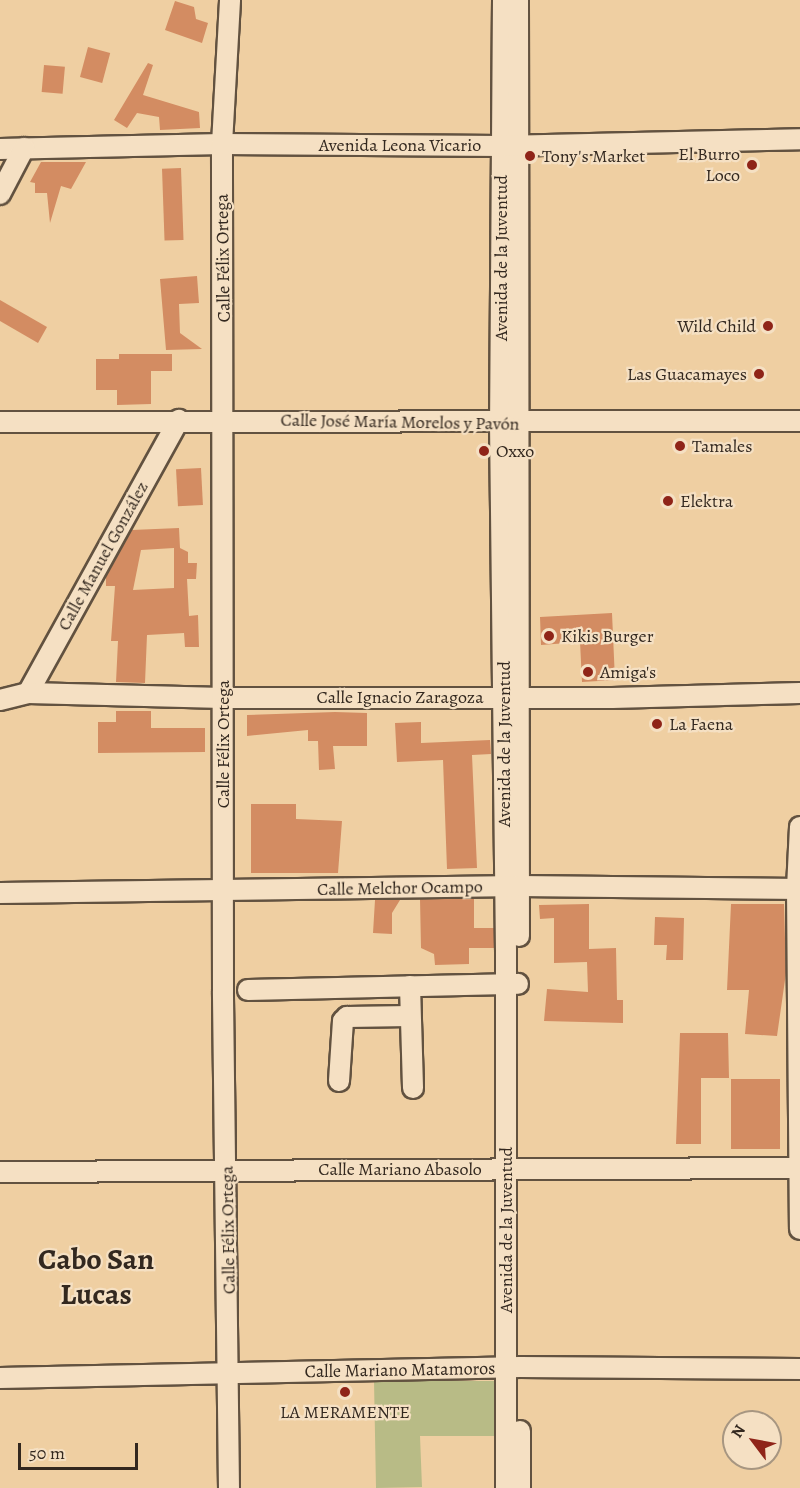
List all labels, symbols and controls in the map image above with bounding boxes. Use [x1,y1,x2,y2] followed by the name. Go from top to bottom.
[319,134,481,156] street label: Avenida Leona Vicario
[678,144,740,186] place label: El Burro Loco
[542,145,645,167] place label: Tony's Market
[523,149,537,163] marker: Tony's Market
[745,158,759,172] marker: El Burro Loco
[490,175,512,341] street label: Avenida de la Juventud
[211,194,235,322] street label: Calle Félix Ortega
[677,315,756,337] place label: Wild Child
[761,319,775,333] marker: Wild Child
[627,363,747,385] place label: Las Guacamayes
[752,367,766,381] marker: Las Guacamayes
[280,409,520,435] street label: Calle José María Morelos y Pavón
[692,435,752,457] place label: Tamales
[673,439,687,453] marker: Tamales
[496,440,534,462] place label: Oxxo
[477,444,491,458] marker: Oxxo
[53,478,153,634] street label: Calle Manuel González
[680,490,733,512] place label: Elektra
[661,494,675,508] marker: Elektra
[561,625,654,647] place label: Kikis Burger
[542,629,556,643] marker: Kikis Burger
[493,661,515,827] street label: Avenida de la Juventud
[600,661,656,683] place label: Amiga's
[581,665,595,679] marker: Amiga's
[212,680,234,808] street label: Calle Félix Ortega
[316,686,484,708] street label: Calle Ignacio Zaragoza
[669,713,733,735] place label: La Faena
[650,717,664,731] marker: La Faena
[317,876,483,900] street label: Calle Melchor Ocampo
[495,1147,517,1313] street label: Avenida de la Juventud
[318,1158,482,1180] street label: Calle Mariano Abasolo
[216,1166,240,1294] street label: Calle Félix Ortega
[38,1241,154,1312] district label: Cabo San Lucas
[304,1358,496,1382] street label: Calle Mariano Matamoros
[338,1385,352,1399] marker: LA MERAMENTE
[280,1401,410,1423] place label: LA MERAMENTE
[722,1410,782,1470] north arrow
[726,1421,751,1442] text: N
[21,1431,141,1469] scale bar
[29,1441,65,1465] text: 50 m

